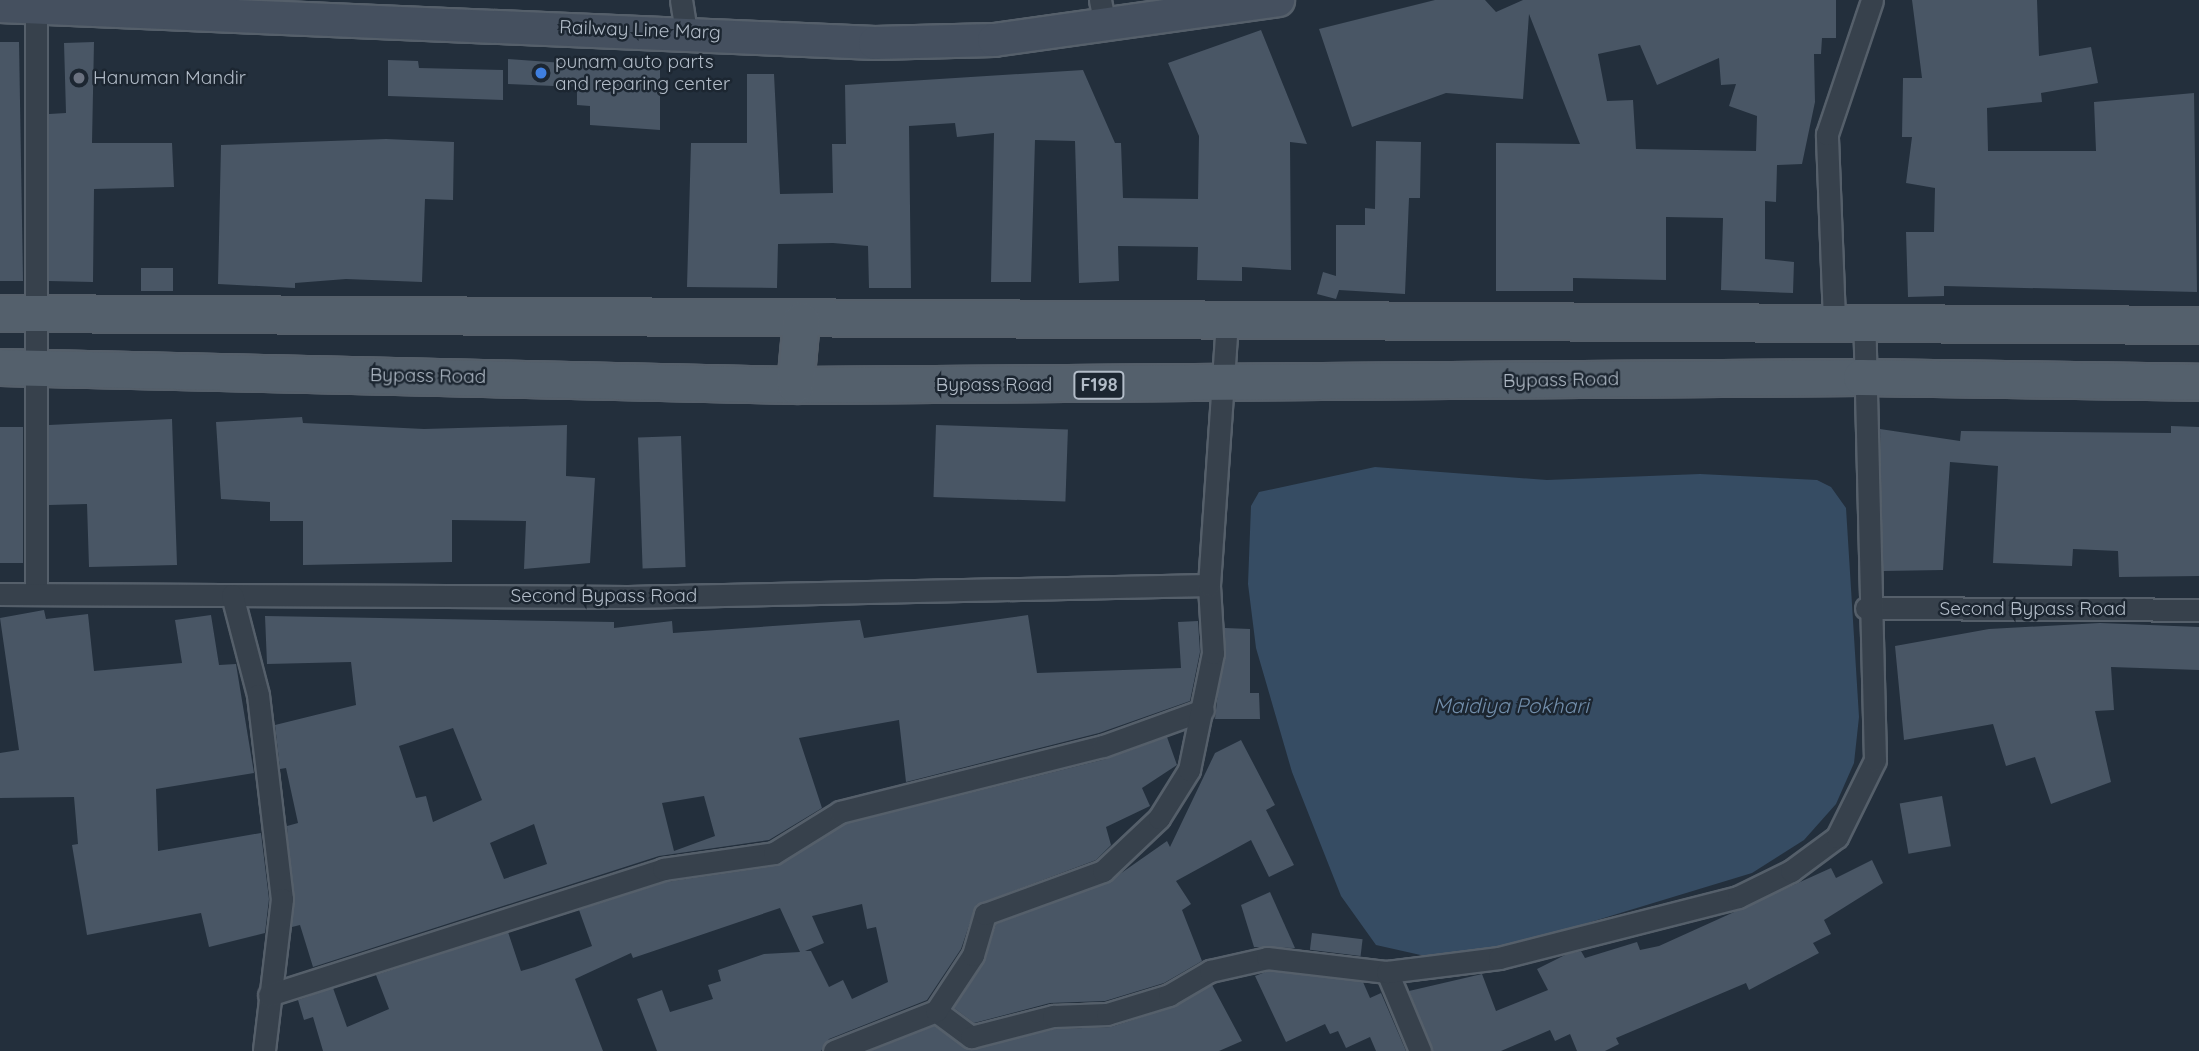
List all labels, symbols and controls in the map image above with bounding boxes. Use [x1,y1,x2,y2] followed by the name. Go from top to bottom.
[559,16,721,44] street label: Railway Line Marg
[555,51,730,95] place label: punam auto parts and reparing center
[533,65,549,81] marker: punam auto parts and reparing center
[93,67,246,89] place label: Hanuman Mandir
[71,70,87,86] marker: Hanuman Mandir
[370,364,486,388] street label: Bypass Road
[1503,368,1619,392] street label: Bypass Road
[1073,370,1125,400] road number: F198
[936,374,1052,396] street label: Bypass Road
[511,585,697,607] street label: Second Bypass Road
[1940,598,2126,620] street label: Second Bypass Road
[1433,692,1589,718] water label: Maidiya Pokhari

